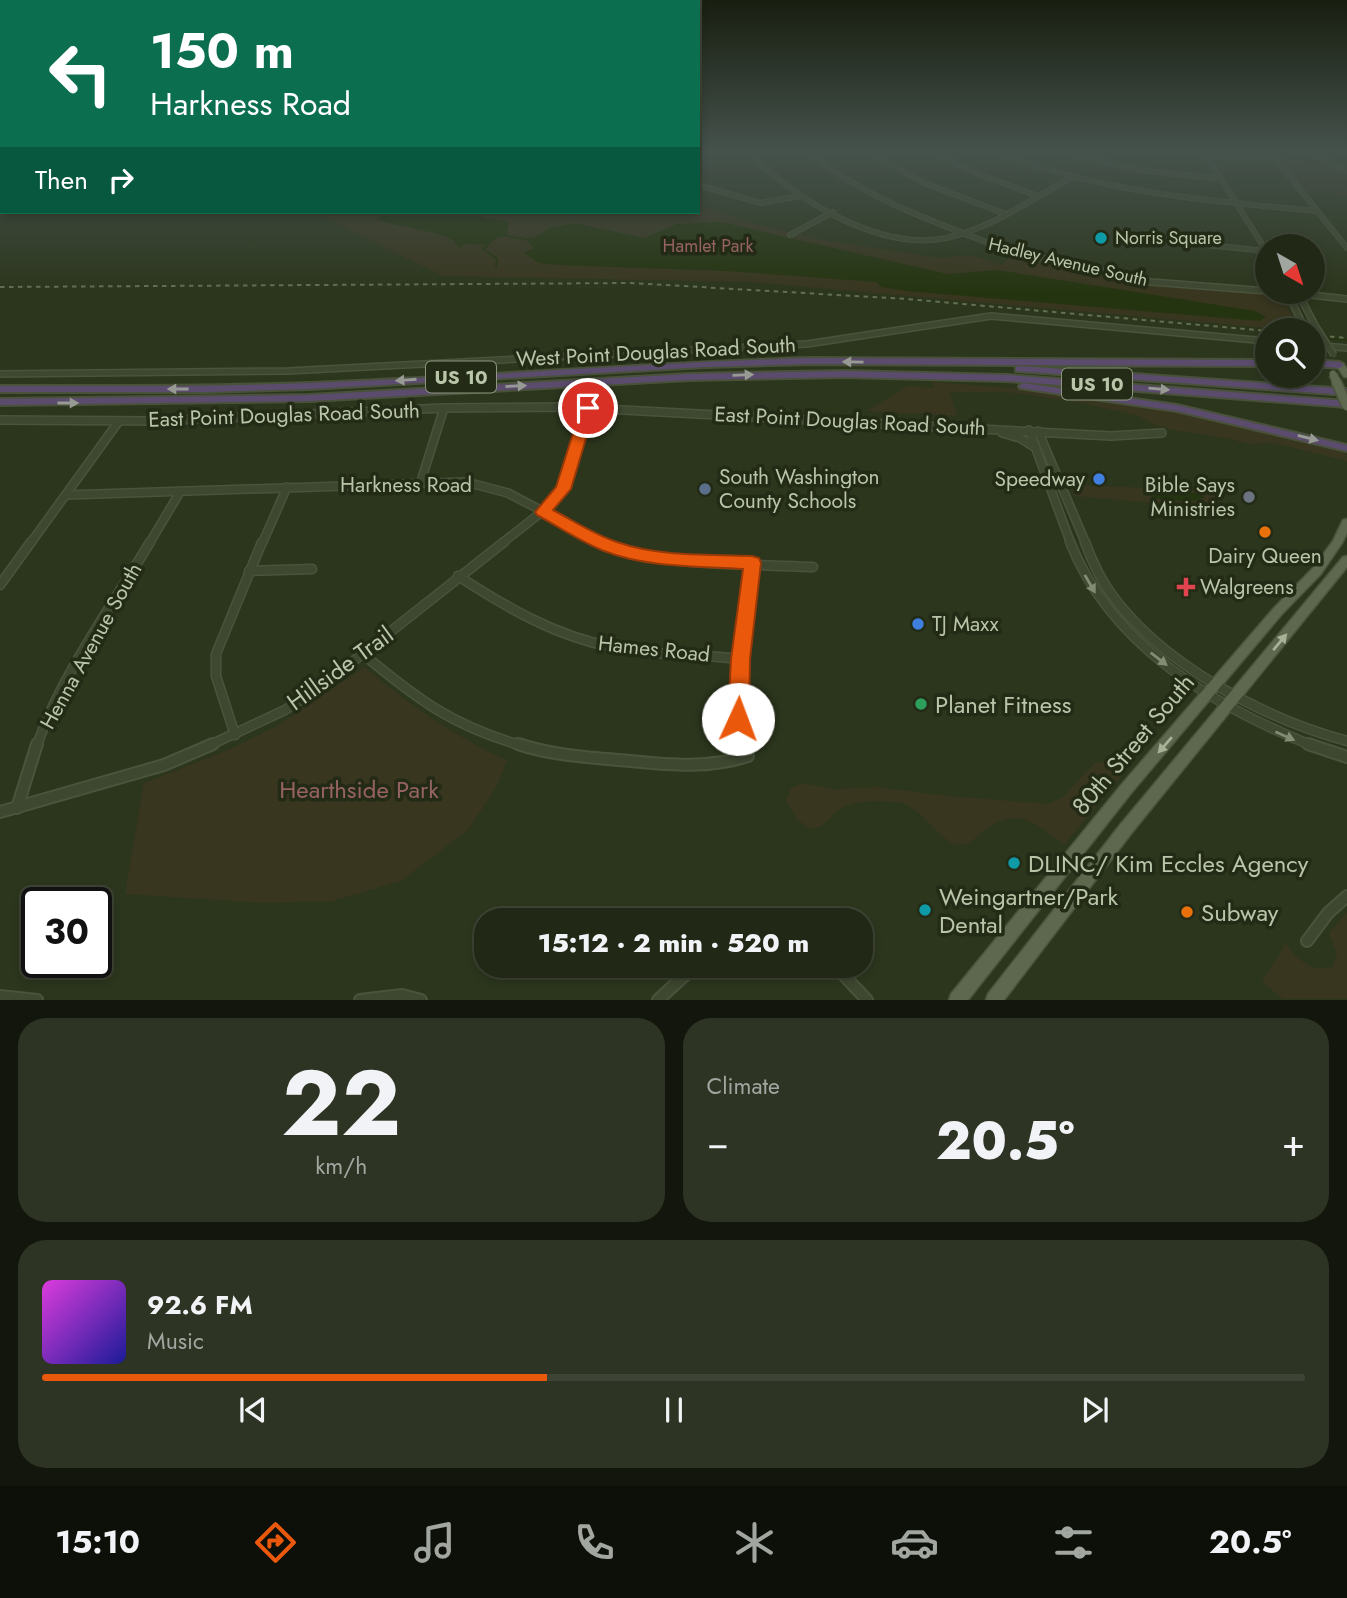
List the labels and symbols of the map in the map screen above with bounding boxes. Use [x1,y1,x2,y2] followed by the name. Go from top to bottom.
[1115,225,1222,251] place label: Norris Square
[1093,230,1109,246] marker: Norris Square
[986,231,1150,293] street label: Hadley Avenue South
[663,233,753,259] park label: Hamlet Park
[1255,234,1325,304] north arrow
[515,330,797,374] street label: West Point Douglas Road South
[842,356,864,368] one-way arrow
[426,362,496,392] road number: US 10
[1062,368,1132,400] road number: US 10
[732,370,754,381] one-way arrow
[395,375,417,386] one-way arrow
[558,378,618,438] pin
[505,381,527,392] one-way arrow
[167,383,189,395] one-way arrow
[1148,384,1170,395] one-way arrow
[148,395,420,435] street label: East Point Douglas Road South
[57,397,79,408] one-way arrow
[714,399,986,443] street label: East Point Douglas Road South
[1297,433,1319,444] one-way arrow
[719,462,880,516] place label: South Washington County Schools
[994,464,1086,494] place label: Speedway
[340,470,472,500] street label: Harkness Road
[1145,470,1235,524] place label: Bible Says Ministries
[1091,471,1107,487] marker: Speedway
[697,481,713,497] marker: South Washington County Schools
[1241,489,1257,505] marker: Bible Says Ministries
[1257,524,1273,540] marker: Dairy Queen
[1208,541,1322,571] place label: Dairy Queen
[33,557,149,735] street label: Henna Avenue South
[1200,572,1294,602] place label: Walgreens
[1084,574,1096,593] one-way arrow
[1178,579,1194,595] marker: Walgreens
[932,609,999,639] place label: TJ Maxx
[910,616,926,632] marker: TJ Maxx
[279,617,401,719] street label: Hillside Trail
[597,628,711,670] street label: Hames Road
[1272,634,1287,652] one-way arrow
[1150,651,1168,665] one-way arrow
[1063,666,1203,822] street label: 80th Street South
[701,682,775,756] position arrow
[935,687,1071,722] place label: Planet Fitness
[913,696,929,712] marker: Planet Fitness
[1275,731,1296,742] one-way arrow
[1158,736,1173,753] one-way arrow
[279,772,439,807] park label: Hearthside Park
[1028,846,1309,881] place label: DLINC/ Kim Eccles Agency
[1006,855,1022,871] marker: DLINC/ Kim Eccles Agency
[939,879,1119,942] place label: Weingartner/Park Dental
[21,887,112,978] speed limit sign: 30
[1201,895,1279,930] place label: Subway
[917,902,933,918] marker: Weingartner/Park Dental
[1179,904,1195,920] marker: Subway

